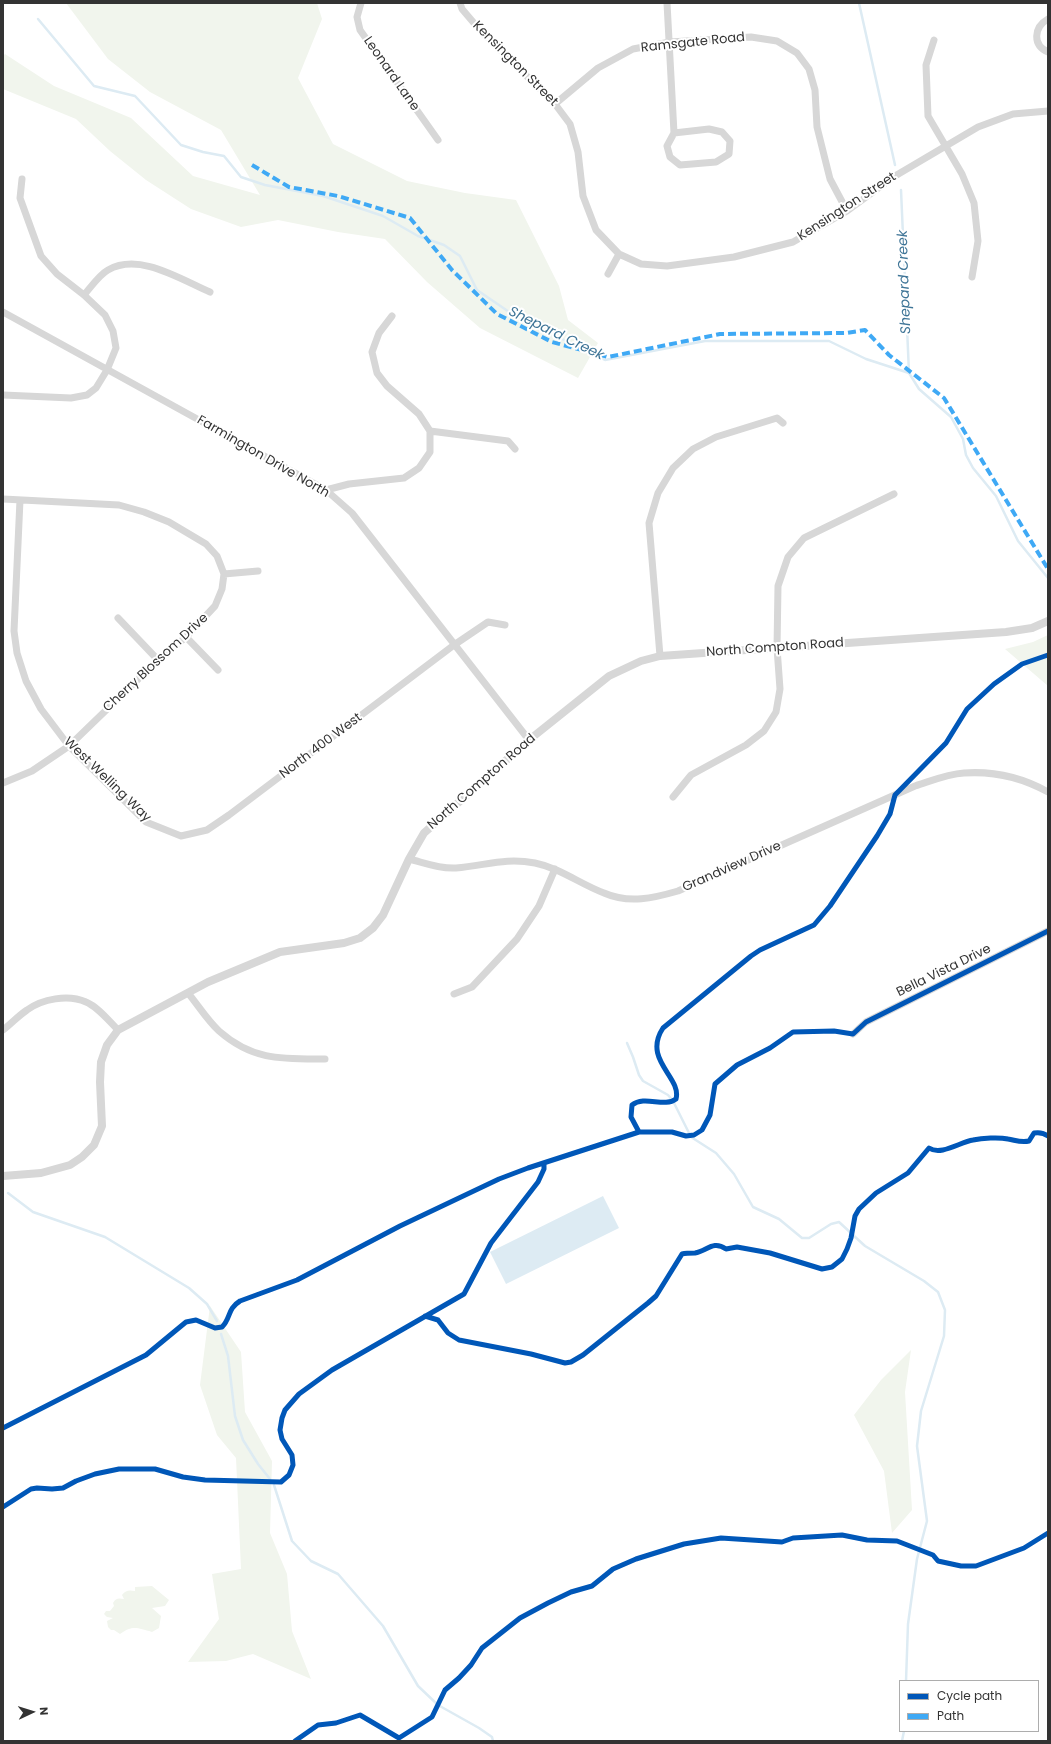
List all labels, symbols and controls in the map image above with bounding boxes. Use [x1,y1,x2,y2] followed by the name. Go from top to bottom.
[469,18,561,110] street label: Kensington Street
[640,30,746,56] street label: Ramsgate Road
[360,34,422,114] street label: Leonard Lane
[795,169,899,245] street label: Kensington Street
[895,230,915,334] water label: Shepard Creek
[506,304,606,364] water label: Shepard Creek
[194,413,332,501] street label: Farmington Drive North
[100,610,212,716] street label: Cherry Blossom Drive
[706,635,844,661] street label: North Compton Road
[277,710,365,782] street label: North 400 West
[425,731,539,833] street label: North Compton Road
[60,734,154,826] street label: West Welling Way
[680,838,784,896] street label: Grandview Drive
[894,941,994,1001] street label: Bella Vista Drive
[899,1680,1039,1732] legend
[937,1687,1002,1704] text: Cycle path
[12,1692,52,1732] north arrow
[36,1706,52,1716] text: N
[937,1707,964,1724] text: Path

